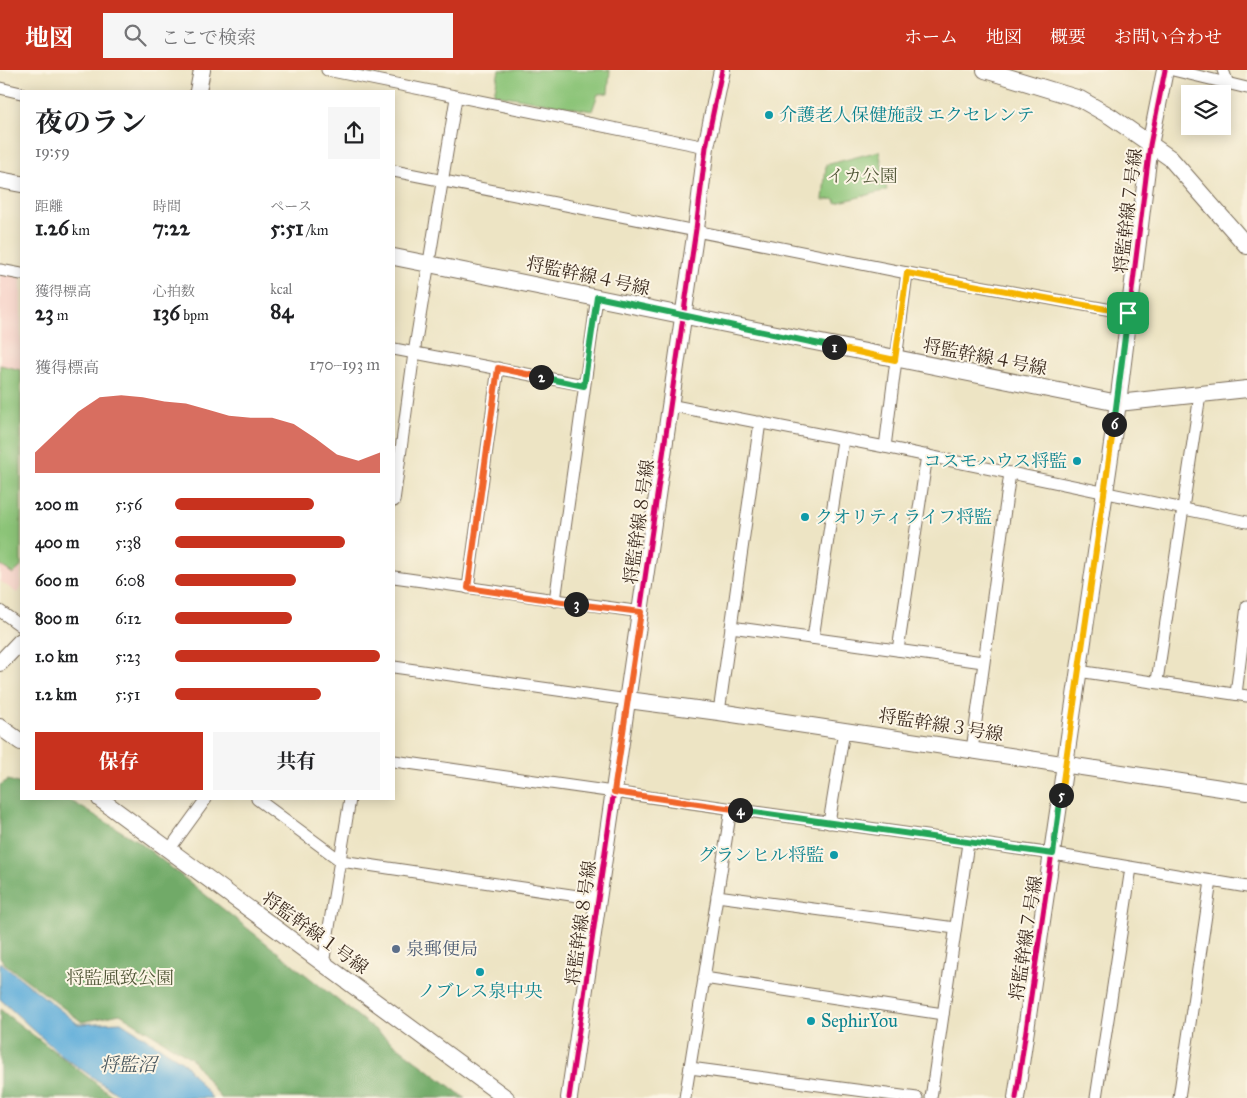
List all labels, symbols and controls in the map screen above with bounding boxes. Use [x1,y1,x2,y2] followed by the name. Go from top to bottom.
[103,13,453,58] search box
[121,21,149,49] icon: search
[25,23,73,53] text: 地図
[161,26,256,49] text: ここで検索
[904,26,958,48] text: ホーム
[986,26,1022,48] text: 地図
[1050,26,1086,48] text: 概要
[1114,26,1222,48] text: お問い合わせ
[1181,85,1231,135] map controls
[1181,85,1231,135] button: layers
[779,104,1034,126] place label: 介護老人保健施設 エクセレンテ
[35,105,147,140] text: 夜のラン
[328,107,380,159] button: share
[763,109,775,121] marker: 介護老人保健施設 エクセレンテ
[35,142,70,161] text: 19:59
[1109,147,1147,275] street label: 将監幹線７号線
[826,165,898,187] park label: イカ公園
[35,198,63,215] text: 距離
[153,198,181,215] text: 時間
[270,198,312,215] text: ペース
[35,215,69,241] text: 1.26
[153,215,190,241] text: 7:22
[270,215,303,241] text: 5:51
[69,222,90,239] text: km
[303,222,329,239] text: /km
[524,252,652,300] street label: 将監幹線４号線
[270,281,292,298] text: kcal
[35,283,91,300] text: 獲得標高
[153,283,195,300] text: 心拍数
[1107,292,1149,334] pin
[270,298,293,324] text: 84
[1114,299,1142,327] icon: arrive
[35,300,54,326] text: 23
[153,300,180,326] text: 136
[54,307,69,324] text: m
[180,307,209,324] text: bpm
[822,334,846,360] pin: 1
[921,334,1049,380] street label: 将監幹線４号線
[832,339,837,356] text: 1
[309,355,380,374] text: 170–193 m
[35,358,99,377] text: 獲得標高
[528,364,554,390] pin: 2
[538,369,545,386] text: 2
[1102,412,1126,436] pin: 6
[1111,416,1118,433] text: 6
[924,450,1067,472] place label: コスモハウス将監
[1071,455,1083,467] marker: コスモハウス将監
[619,458,659,586] street label: 将監幹線８号線
[35,495,78,514] text: 200 m
[115,495,142,514] text: 5:56
[815,506,992,528] place label: クオリティライフ将監
[799,511,811,523] marker: クオリティライフ将監
[35,533,79,552] text: 400 m
[115,533,141,552] text: 5:38
[35,571,79,590] text: 600 m
[115,571,145,590] text: 6:08
[564,592,588,616] pin: 3
[574,596,579,613] text: 3
[35,609,79,628] text: 800 m
[115,609,141,628] text: 6:12
[35,647,78,666] text: 1.0 km
[115,647,141,666] text: 5:23
[35,685,77,704] text: 1.2 km
[115,685,140,704] text: 5:51
[877,704,1005,746] street label: 将監幹線３号線
[35,732,203,790] button: 保存
[213,732,380,790] button: 共有
[1048,782,1074,808] pin: 5
[1058,787,1065,804] text: 5
[728,798,752,822] pin: 4
[737,802,744,819] text: 4
[698,844,824,866] place label: グランヒル将監
[828,849,840,861] marker: グランヒル将監
[561,859,601,987] street label: 将監幹線８号線
[1005,874,1047,1002] street label: 将監幹線７号線
[258,887,372,979] street label: 将監幹線１号線
[406,938,478,960] place label: 泉郵便局
[390,943,402,955] marker: 泉郵便局
[474,966,486,978] marker: ノブレス泉中央
[66,967,174,989] park label: 将監風致公園
[418,980,542,1002] place label: ノブレス泉中央
[821,1010,898,1032] place label: SephirYou
[805,1015,817,1027] marker: SephirYou
[99,1053,159,1076] water label: 将監沼

